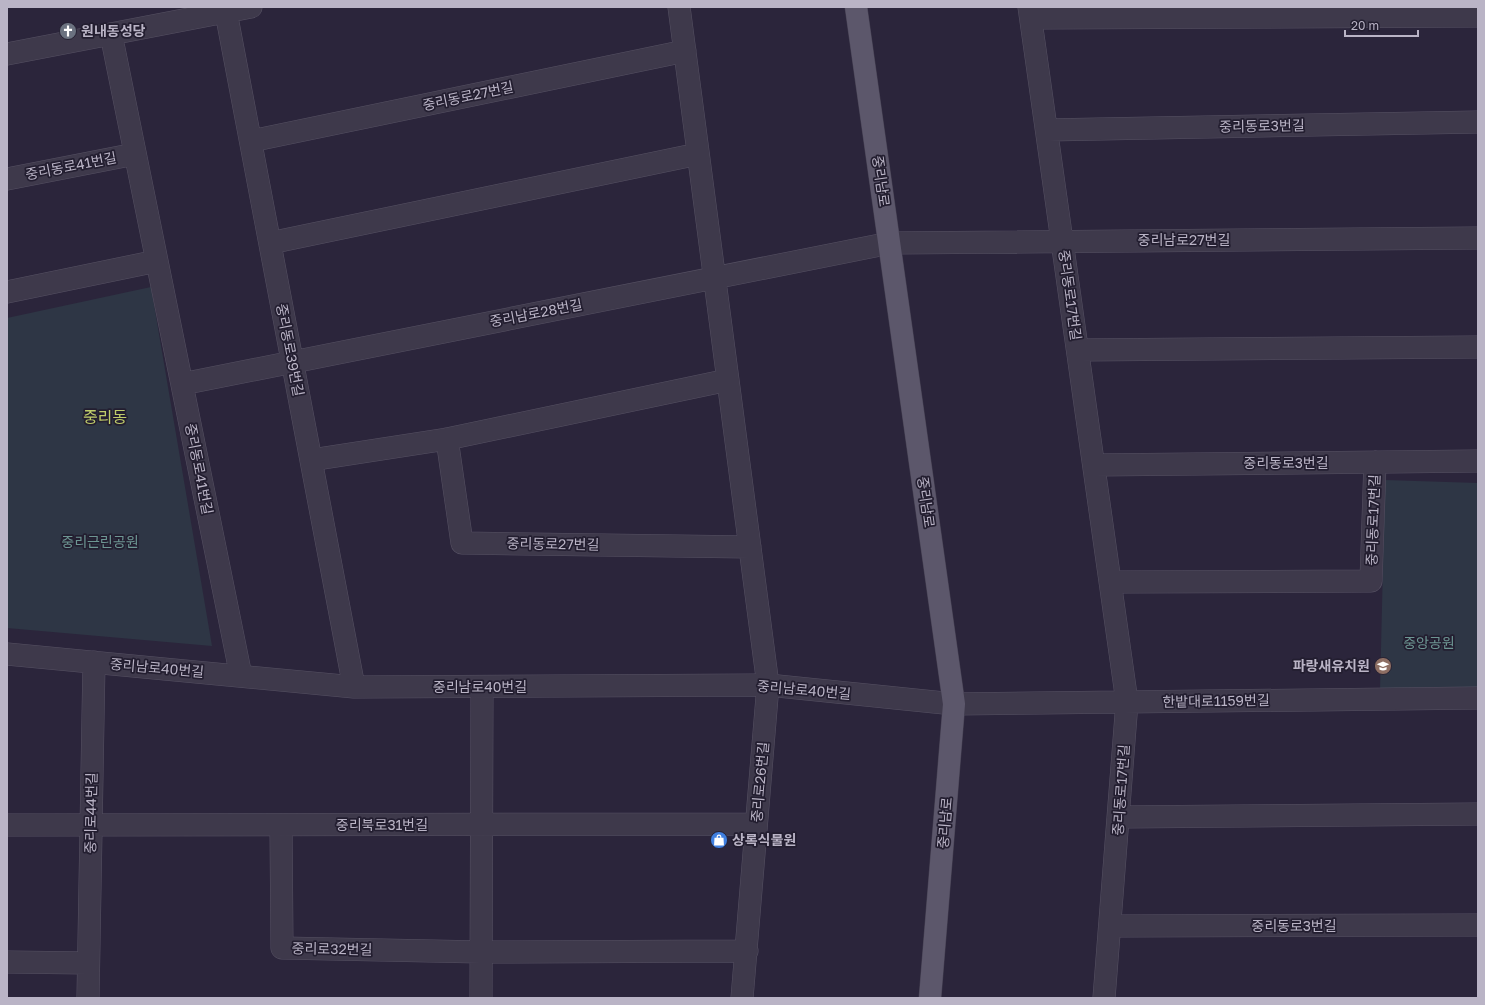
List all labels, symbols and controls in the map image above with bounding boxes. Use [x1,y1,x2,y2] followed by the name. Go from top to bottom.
[1345,12,1418,38] scale bar
[1351,18,1379,33] text: 20 m
[58,21,78,41] church icon: 원내동성당
[81,22,146,39] place label: 원내동성당
[421,78,515,113] street label: 중리동로27번길
[1219,116,1305,135] street label: 중리동로3번길
[24,148,118,183] street label: 중리동로41번길
[869,154,894,208] street label: 중리남로
[1138,231,1230,248] street label: 중리남로27번길
[1056,248,1085,341] street label: 중리동로17번길
[488,295,584,330] street label: 중리남로28번길
[273,302,308,398] street label: 중리동로39번길
[83,407,127,427] district label: 중리동
[182,422,217,516] street label: 중리동로41번길
[1243,454,1329,471] street label: 중리동로3번길
[1362,474,1383,566] street label: 중리동로17번길
[914,475,939,529] street label: 중리남로
[61,533,139,550] park label: 중리근린공원
[506,534,600,553] street label: 중리동로27번길
[1403,634,1455,651] park label: 중앙공원
[109,655,205,680] street label: 중리남로40번길
[1373,656,1393,676] school or university icon: 파랑새유치원
[1293,657,1370,674] place label: 파랑새유치원
[756,677,852,702] street label: 중리남로40번길
[433,678,527,695] street label: 중리남로40번길
[1162,691,1270,710] street label: 한밭대로1159번길
[748,741,771,823] street label: 중리로26번길
[1109,744,1132,836] street label: 중리동로17번길
[81,772,100,854] street label: 중리로44번길
[934,796,955,849] street label: 중리남로
[336,816,428,833] street label: 중리북로31번길
[709,830,729,850] shop icon: 상록식물원
[732,831,796,848] place label: 상록식물원
[1251,917,1337,934] street label: 중리동로3번길
[292,939,373,958] street label: 중리로32번길

